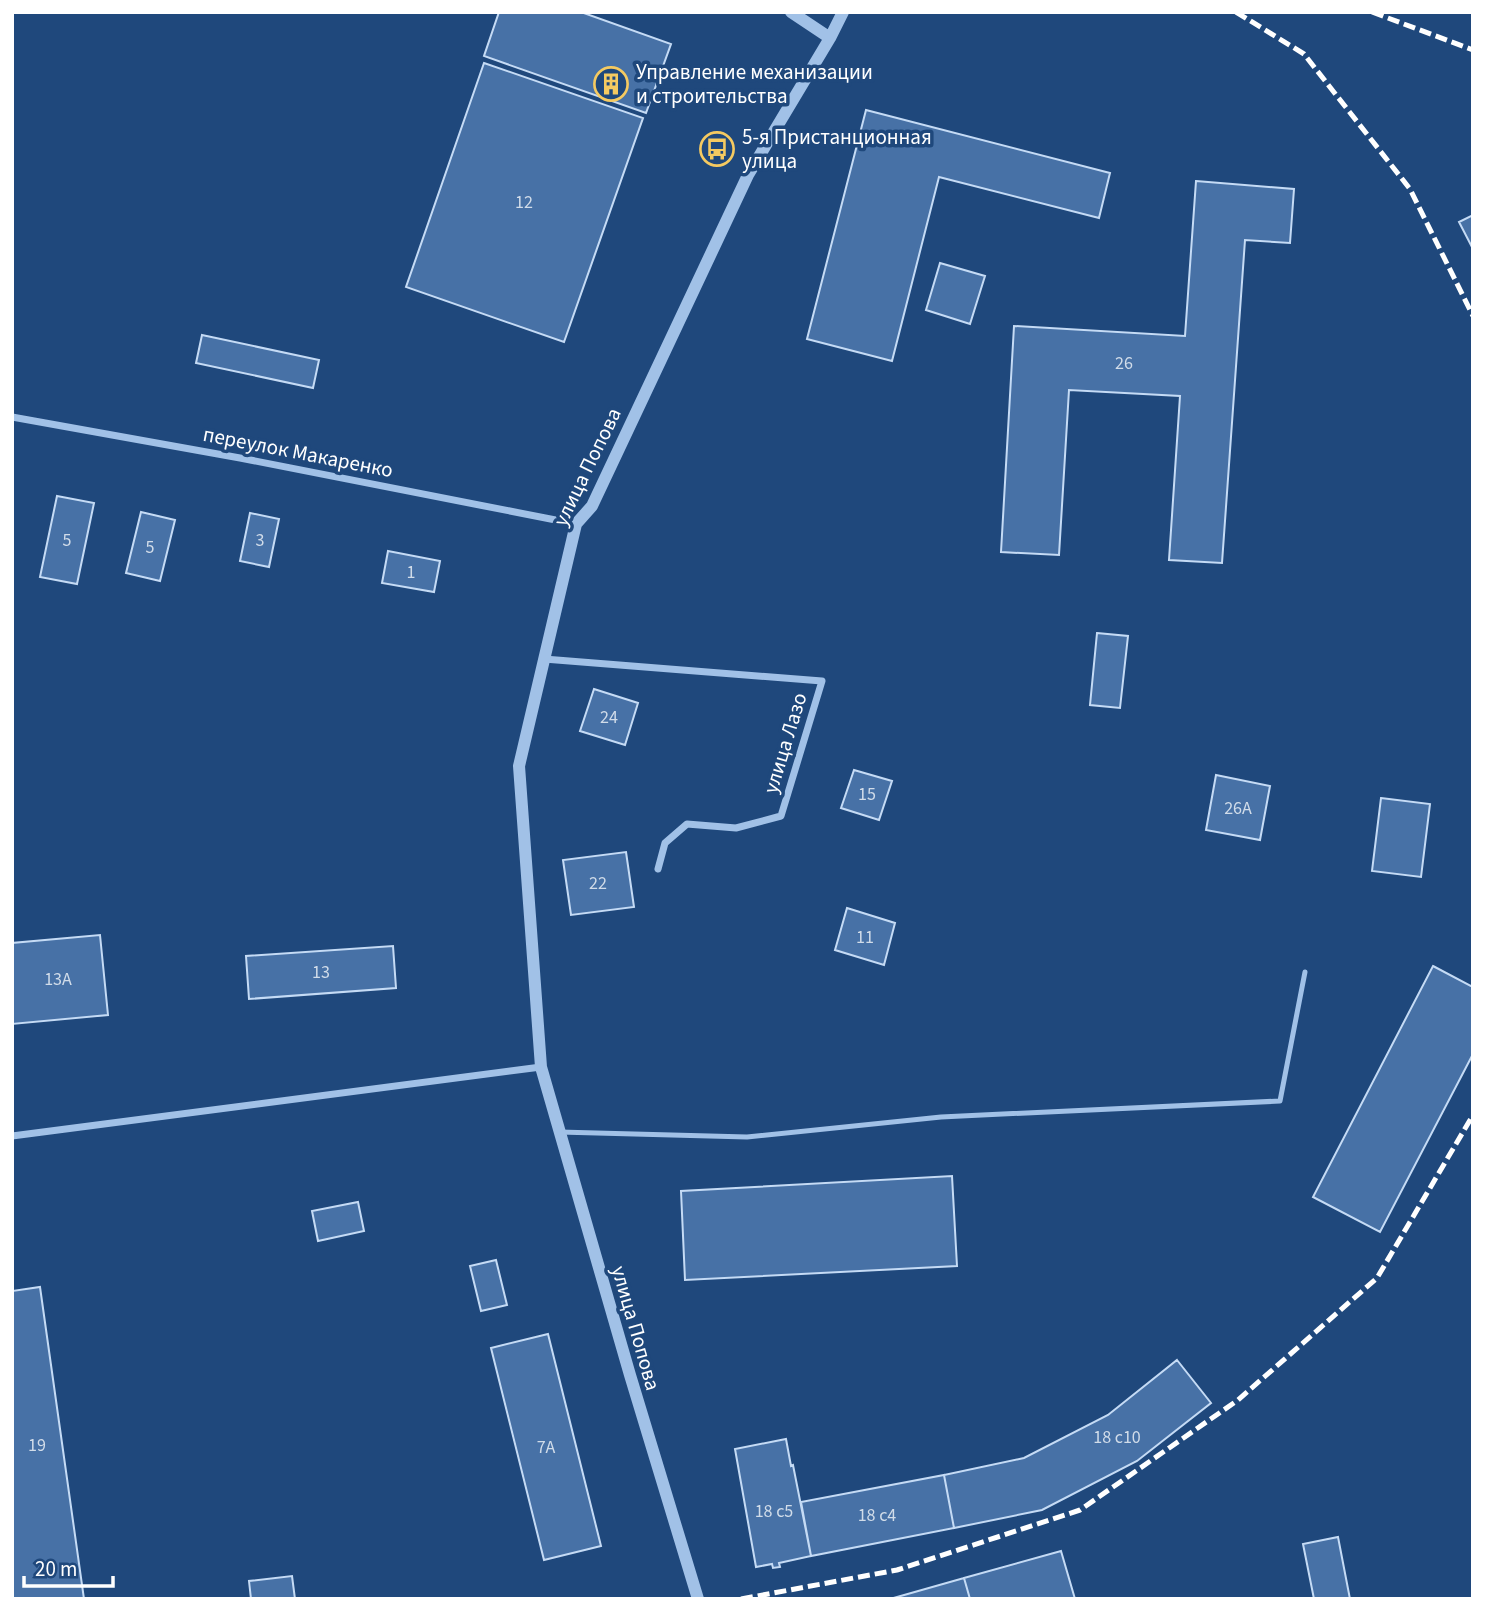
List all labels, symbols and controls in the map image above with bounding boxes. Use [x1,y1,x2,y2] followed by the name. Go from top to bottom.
[636,57,873,111] place label: Управление механизации и строительства
[592,65,630,103] building icon: Управление механизации и строительства
[742,122,932,176] place label: 5-я Пристанционная улица
[698,130,736,168] bus stop icon: 5-я Пристанционная улица
[515,190,533,215] house number: 12
[1115,351,1133,376] house number: 26
[545,403,629,531] street label: улица Попова
[200,419,396,485] street label: переулок Макаренко
[63,528,72,553] house number: 5
[256,528,265,553] house number: 3
[146,535,155,560] house number: 5
[407,560,415,585] house number: 1
[755,689,815,797] street label: улица Лазо
[600,705,618,730] house number: 24
[858,782,876,807] house number: 15
[1224,796,1252,821] house number: 26А
[589,871,607,896] house number: 22
[856,925,874,950] house number: 11
[312,960,330,985] house number: 13
[44,967,72,992] house number: 13А
[604,1262,668,1394] street label: улица Попова
[1093,1425,1141,1450] house number: 18 с10
[28,1433,46,1458] house number: 19
[537,1435,556,1460] house number: 7А
[755,1499,793,1524] house number: 18 с5
[858,1503,896,1528] house number: 18 с4
[24,1544,114,1588] scale bar
[35,1554,77,1584] text: 20 m

